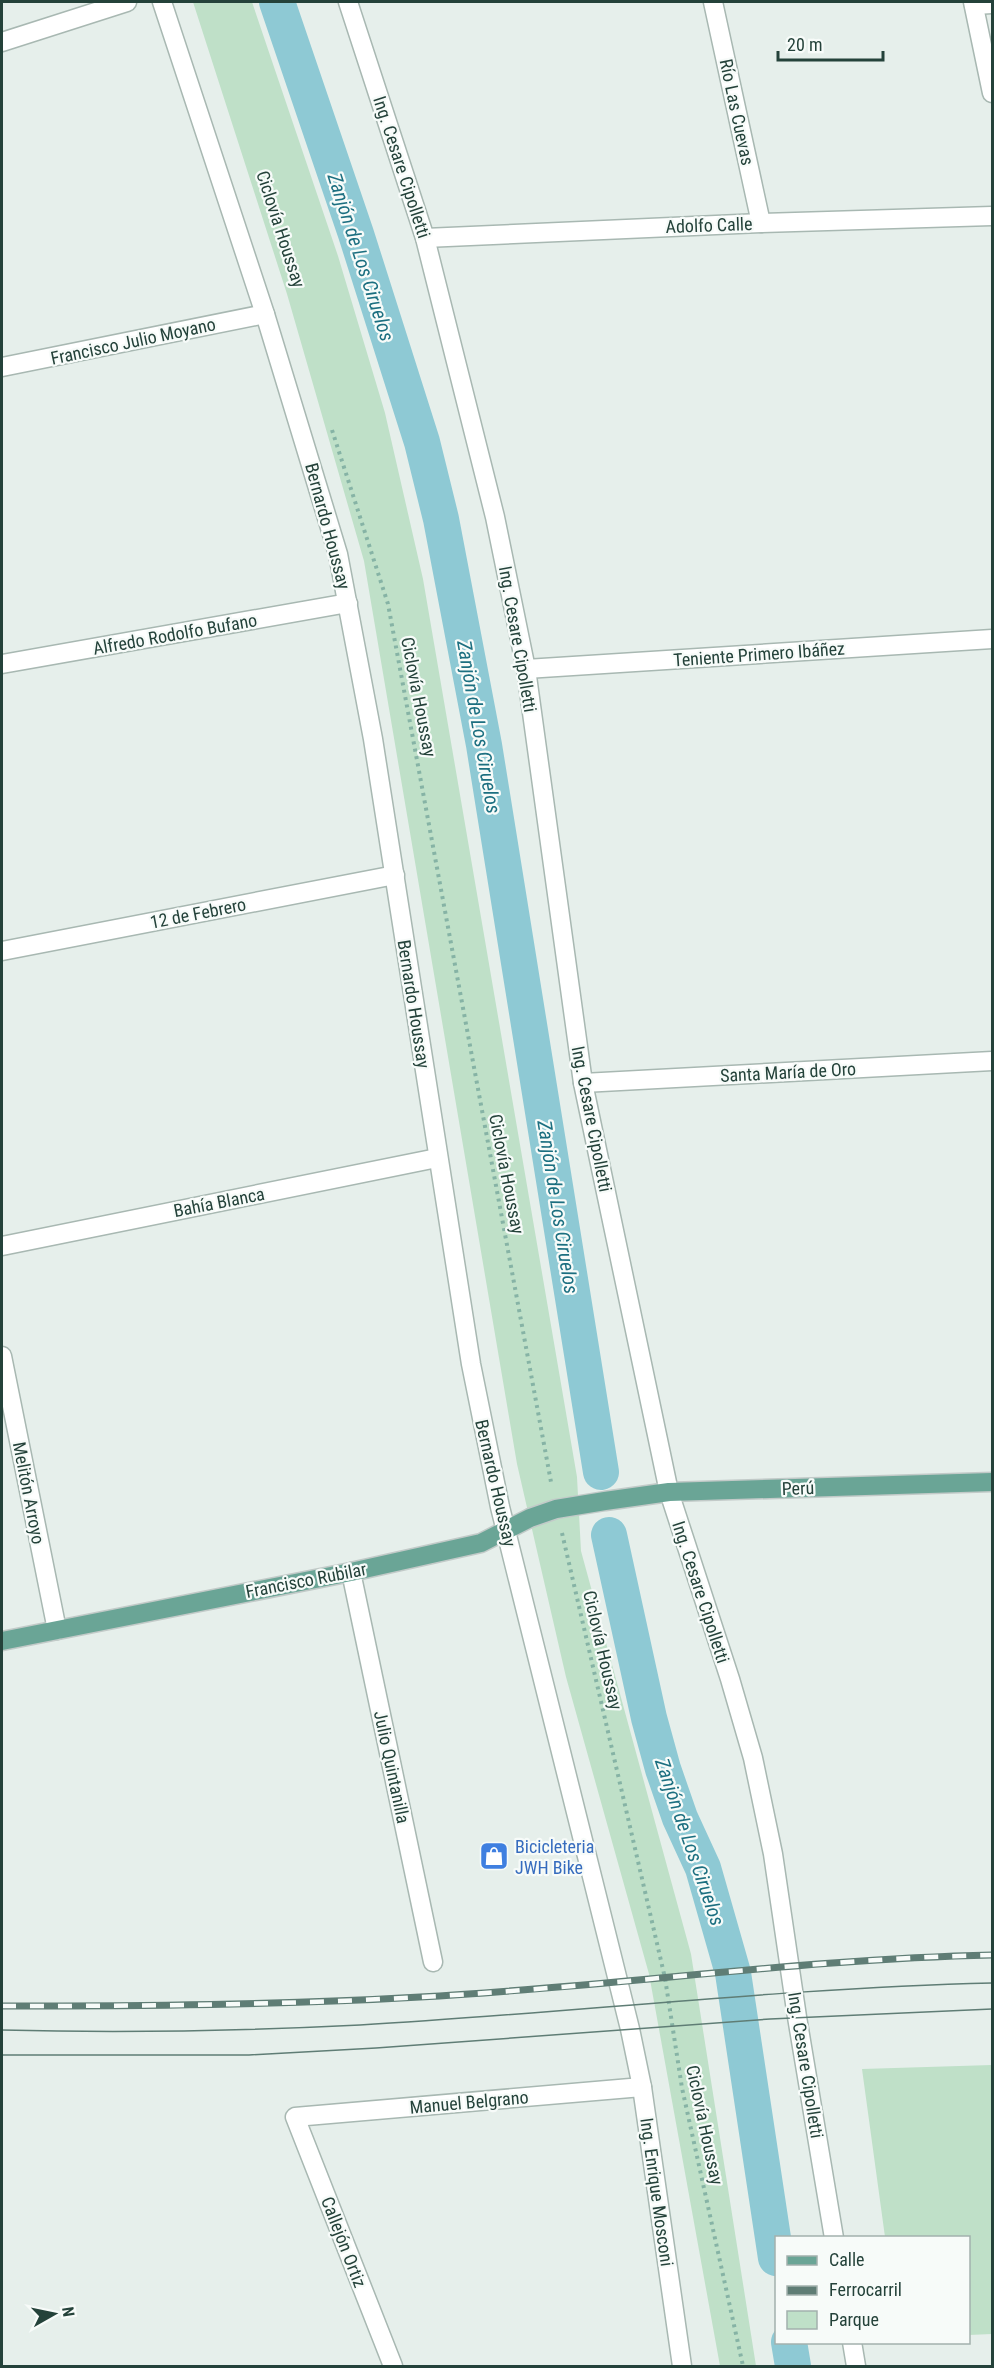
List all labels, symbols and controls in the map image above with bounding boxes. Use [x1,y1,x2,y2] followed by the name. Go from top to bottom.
[778,24,883,62] scale bar
[787,34,822,55] text: 20 m
[715,57,759,167] street label: Río Las Cuevas
[369,93,435,241] street label: Ing. Cesare Cipolletti
[252,168,310,291] street label: Ciclovía Houssay
[322,169,400,344] water label: Zanjón de Los Ciruelos
[665,213,753,237] street label: Adolfo Calle
[49,313,217,369] street label: Francisco Julio Moyano
[301,461,355,592] street label: Bernardo Houssay
[495,564,541,714] street label: Ing. Cesare Cipolletti
[91,609,259,659] street label: Alfredo Rodolfo Bufano
[397,635,441,759] street label: Ciclovía Houssay
[452,638,506,816] water label: Zanjón de Los Ciruelos
[673,638,846,670] street label: Teniente Primero Ibáñez
[148,893,248,933] street label: 12 de Febrero
[393,938,435,1070] street label: Bernardo Houssay
[568,1044,616,1194] street label: Ing. Cesare Cipolletti
[719,1058,857,1086] street label: Santa María de Oro
[485,1112,529,1236] street label: Ciclovía Houssay
[532,1118,584,1296] water label: Zanjón de Los Ciruelos
[172,1183,266,1221] street label: Bahía Blanca
[471,1417,521,1549] street label: Bernardo Houssay
[9,1440,49,1546] street label: Melitón Arroyo
[781,1477,815,1499] street label: Perú
[668,1518,734,1666] street label: Ing. Cesare Cipolletti
[244,1558,369,1602] street label: Francisco Rubilar
[579,1588,627,1712] street label: Ciclovía Houssay
[370,1709,414,1825] street label: Julio Quintanilla
[650,1754,730,1929] water label: Zanjón de Los Ciruelos
[515,1836,594,1878] place label: Bicicleteria JWH Bike
[478,1840,510,1872] shop icon: Bicicleteria JWH Bike
[784,1990,828,2140] street label: Ing. Cesare Cipolletti
[682,2063,728,2187] street label: Ciclovía Houssay
[409,2086,529,2118] street label: Manuel Belgrano
[636,2116,678,2268] street label: Ing. Enrique Mosconi
[317,2194,371,2290] street label: Callejón Ortiz
[775,2236,970,2344] legend
[829,2249,865,2270] text: Calle
[829,2279,902,2300] text: Ferrocarril
[24,2284,84,2344] north arrow
[58,2305,78,2318] text: N
[829,2309,879,2330] text: Parque

